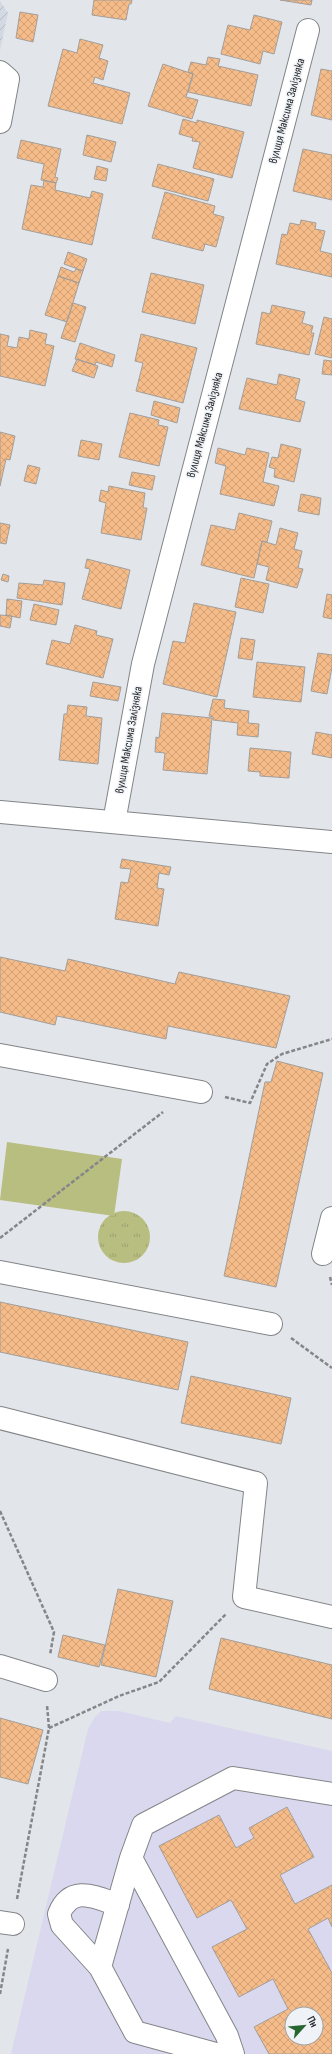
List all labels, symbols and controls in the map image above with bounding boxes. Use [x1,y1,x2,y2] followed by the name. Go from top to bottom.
[266,56,308,165] street label: вулиця Максима Залізняка
[184,370,226,479] street label: вулиця Максима Залізняка
[112,685,146,795] street label: вулиця Максима Залізняка
[284,2006,324,2046] north arrow
[304,2014,321,2030] text: Пн

